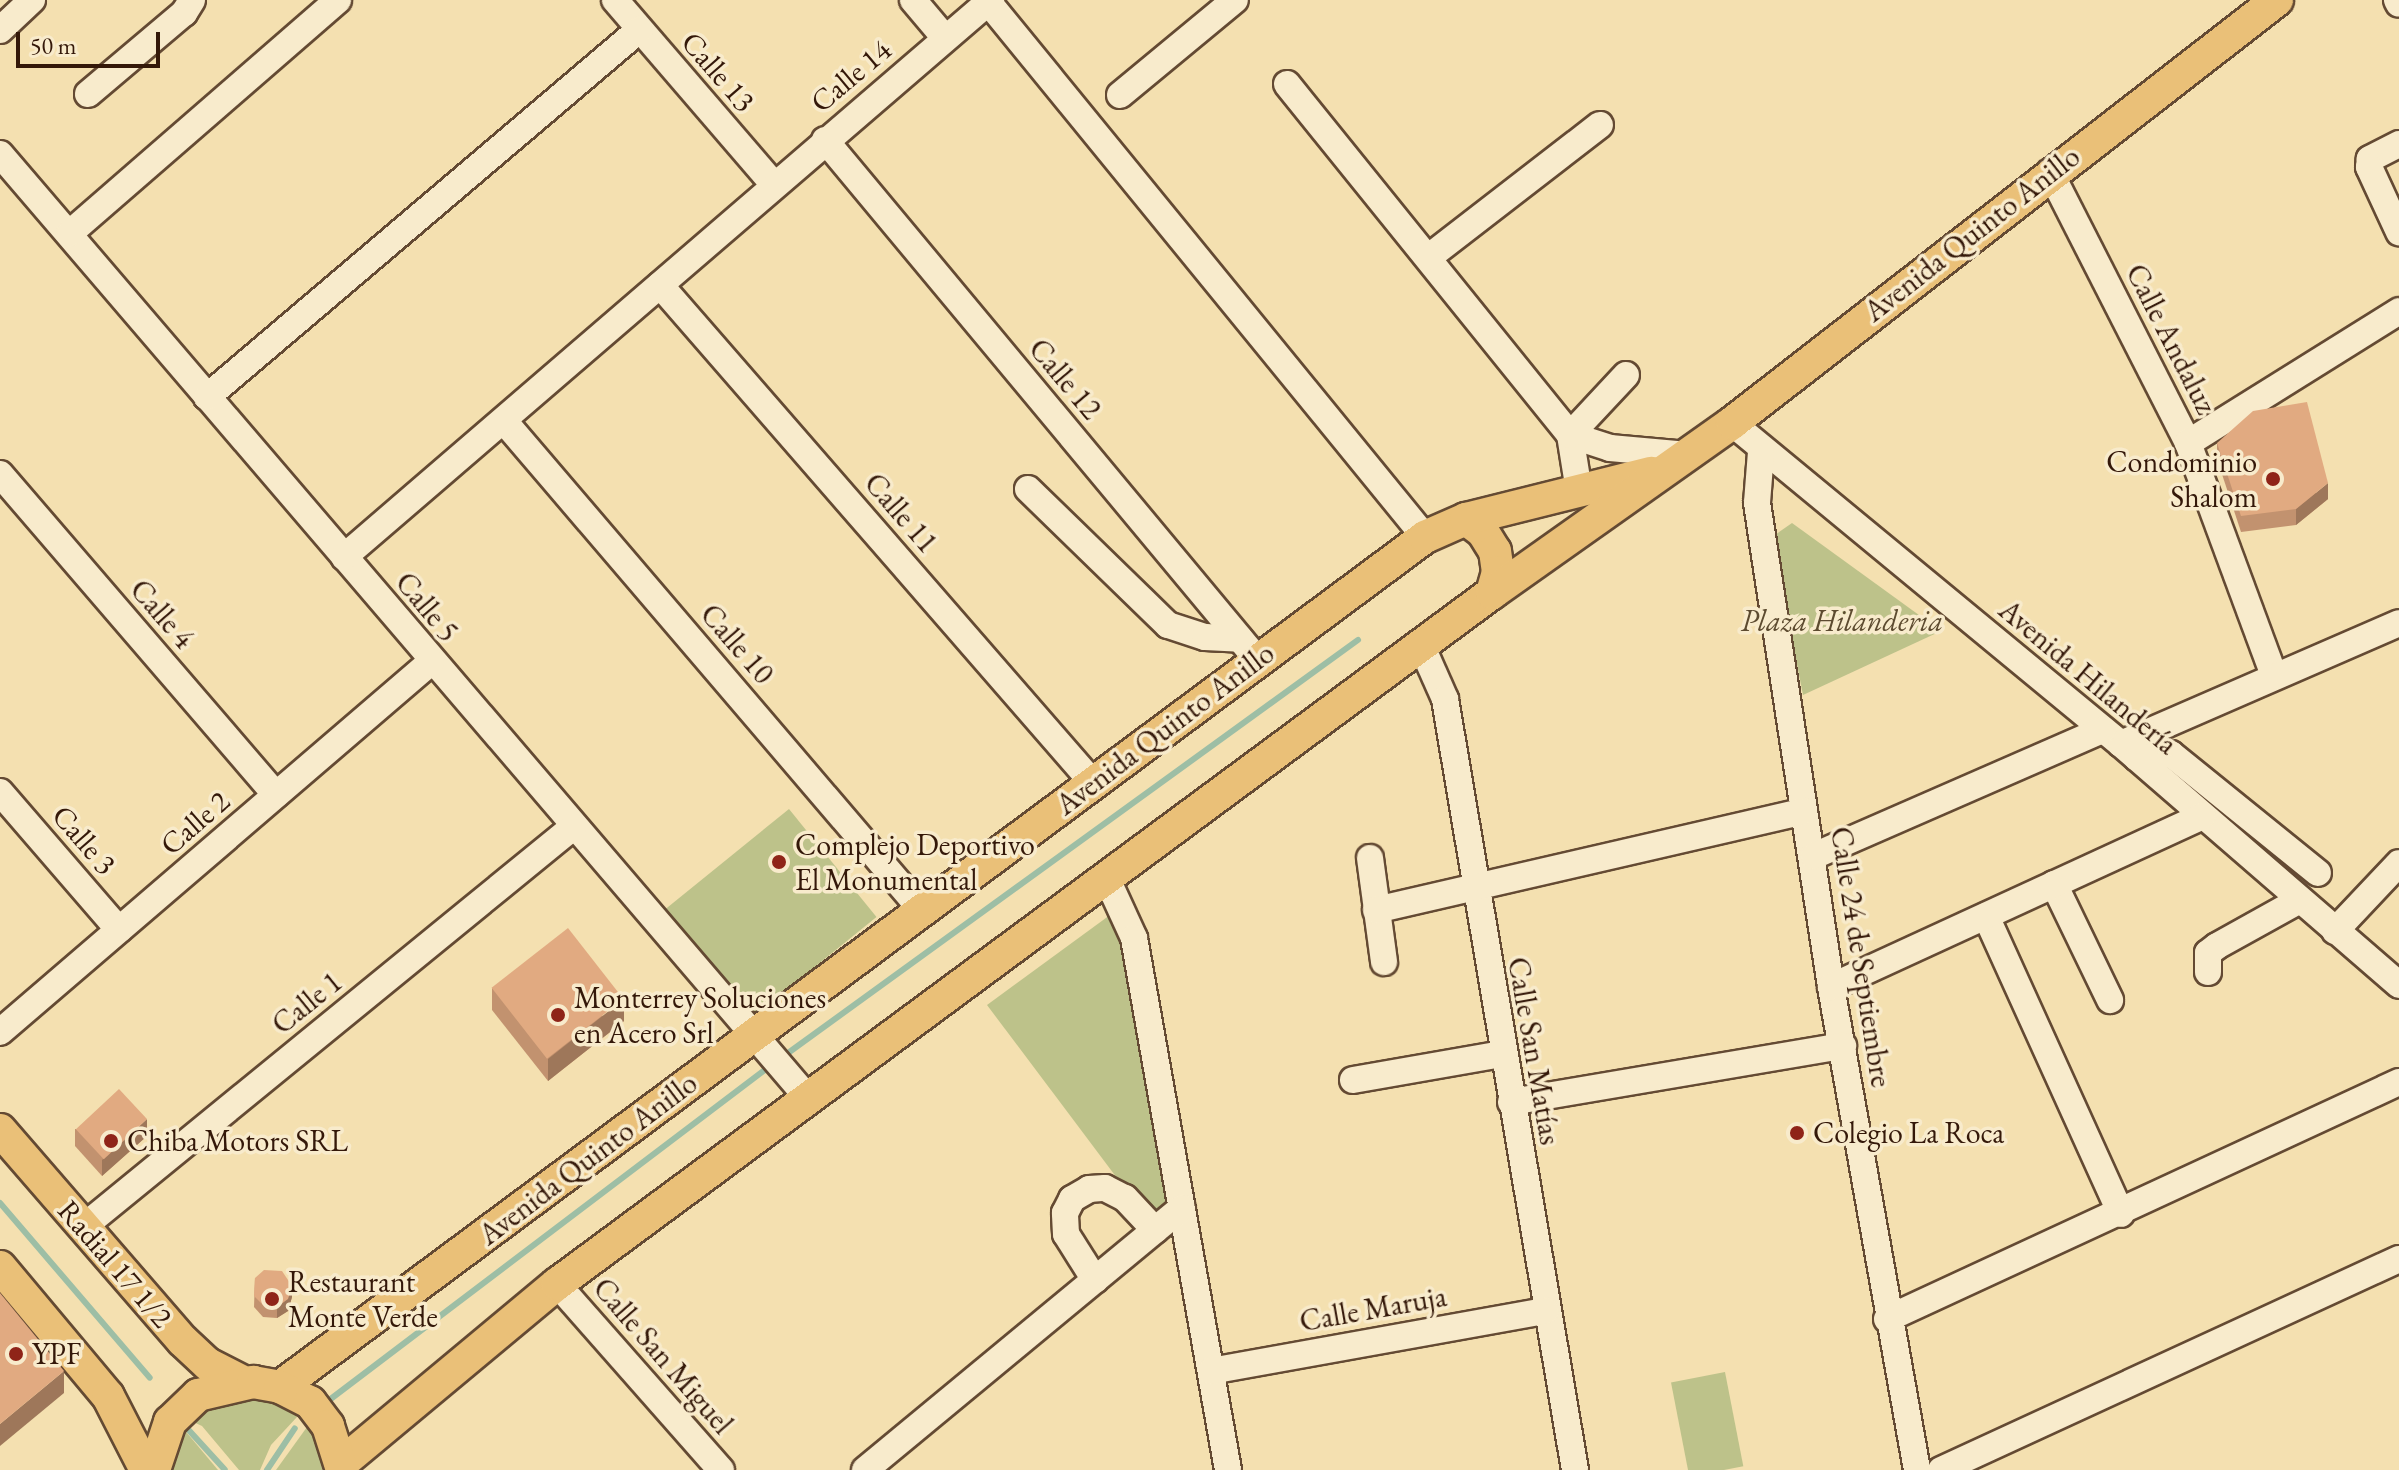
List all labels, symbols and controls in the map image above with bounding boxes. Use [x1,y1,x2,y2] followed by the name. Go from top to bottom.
[20,16,164,66] scale bar
[674,25,762,119] street label: Calle 13
[30,30,77,61] text: 50 m
[803,32,899,120] street label: Calle 14
[1857,138,2087,330] street label: Avenida Quinto Anillo
[2118,258,2224,420] street label: Calle Andaluz
[1021,331,1109,427] street label: Calle 12
[2106,444,2257,514] place label: Condominio Shalom
[857,466,945,560] street label: Calle 11
[2264,470,2282,488] marker: Condominio Shalom
[388,565,466,649] street label: Calle 5
[122,572,202,656] street label: Calle 4
[1991,592,2185,762] street label: Avenida Hilandería
[693,597,781,691] street label: Calle 10
[1741,603,1943,639] park label: Plaza Hilanderia
[1049,635,1281,823] street label: Avenida Quinto Anillo
[153,783,237,863] street label: Calle 2
[44,798,124,882] street label: Calle 3
[1823,824,1899,1090] street label: Calle 24 de Septiembre
[795,827,1035,898] place label: Complejo Deportivo El Monumental
[770,853,788,871] marker: Complejo Deportivo El Monumental
[1500,954,1568,1148] street label: Calle San Matías
[265,964,349,1042] street label: Calle 1
[574,980,826,1050] place label: Monterrey Soluciones en Acero Srl
[549,1006,567,1024] marker: Monterrey Soluciones en Acero Srl
[472,1065,704,1253] street label: Avenida Quinto Anillo
[1813,1115,2004,1151] place label: Colegio La Roca
[127,1123,348,1159] place label: Chiba Motors SRL
[1788,1124,1806,1142] marker: Colegio La Roca
[102,1132,120,1150] marker: Chiba Motors SRL
[50,1193,180,1335] street label: Radial 17 1/2
[288,1264,438,1334] place label: Restaurant Monte Verde
[585,1271,741,1441] street label: Calle San Miguel
[1297,1278,1449,1340] street label: Calle Maruja
[263,1290,281,1308] marker: Restaurant Monte Verde
[32,1336,81,1372] place label: YPF
[7,1345,25,1363] marker: YPF

